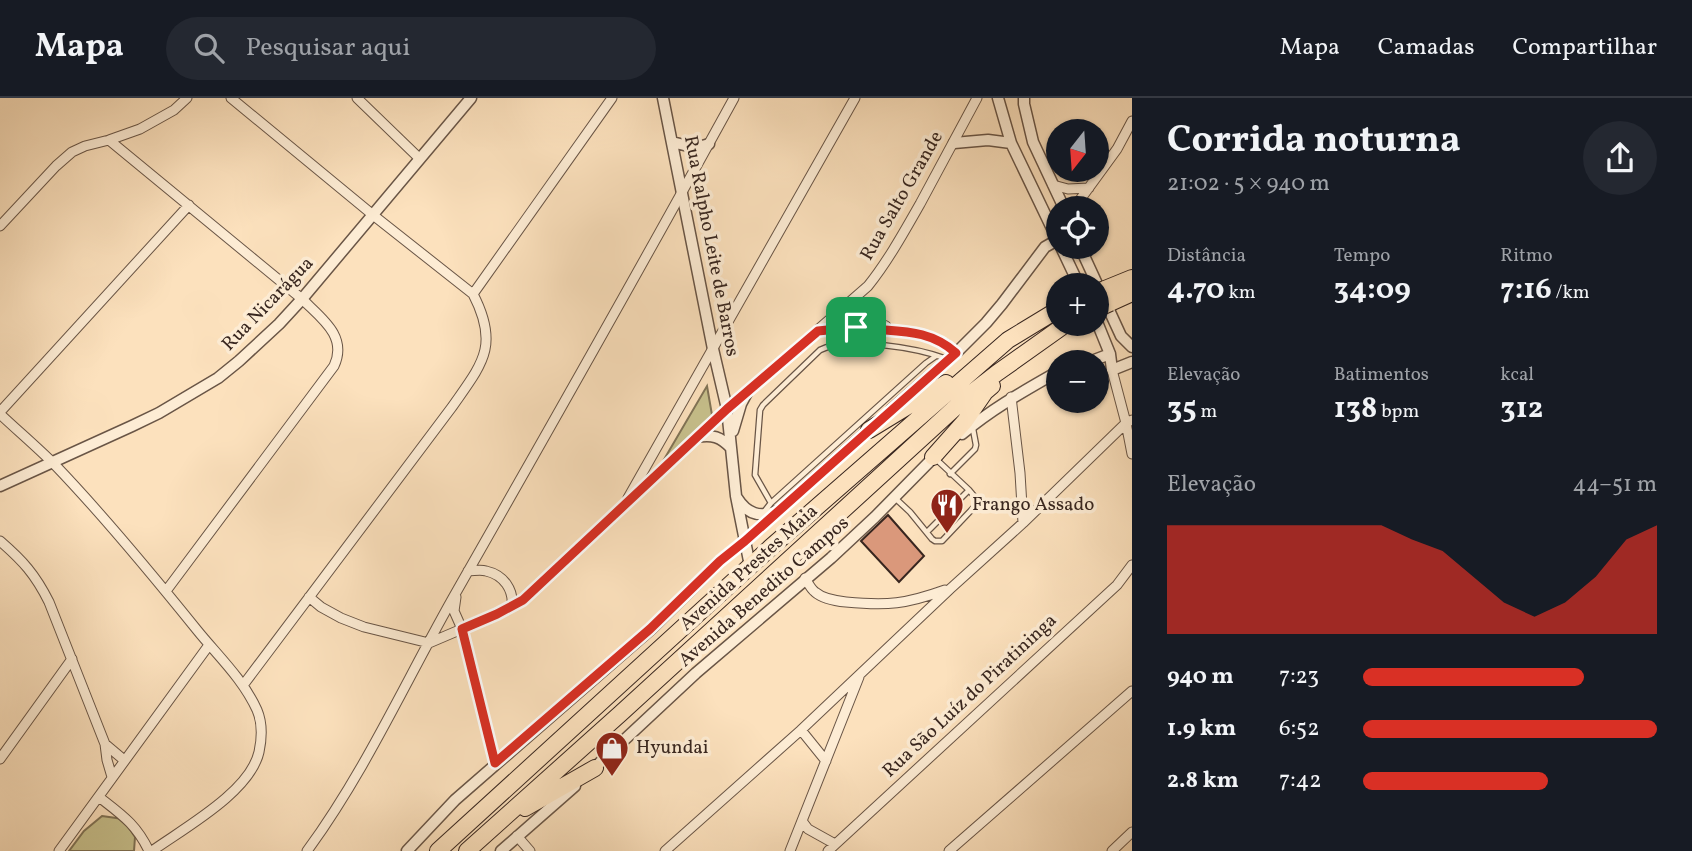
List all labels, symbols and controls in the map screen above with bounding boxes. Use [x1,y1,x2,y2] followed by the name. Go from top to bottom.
[166,17,656,80] search box
[35,25,124,71] text: Mapa
[190,29,228,67] icon: search
[246,30,410,66] text: Pesquisar aqui
[1280,31,1340,65] text: Mapa
[1378,31,1474,65] text: Camadas
[1512,31,1657,65] text: Compartilhar
[1167,115,1461,168] text: Corrida noturna
[1046,119,1110,182] north arrow
[1046,119,1109,413] map controls
[1583,121,1657,195] button: share
[854,127,950,265] street label: Rua Salto Grande
[677,133,745,359] street label: Rua Ralpho Leite de Barros
[1167,168,1330,200] text: 21:02 · 5 × 940 m
[1046,196,1109,259] button: locate
[1167,243,1246,269] text: Distância
[1334,243,1390,269] text: Tempo
[1500,243,1553,269] text: Ritmo
[216,251,320,357] street label: Rua Nicarágua
[1167,269,1225,311] text: 4.70
[1334,269,1411,311] text: 34:09
[1500,269,1552,311] text: 7:16
[1046,273,1109,336] button: +
[1225,280,1256,306] text: km
[1552,280,1590,306] text: /km
[826,297,886,357] pin
[837,308,875,346] icon: arrive
[1046,350,1109,413] button: −
[1167,362,1240,388] text: Elevação
[1334,362,1429,388] text: Batimentos
[1500,362,1534,388] text: kcal
[1167,388,1197,430] text: 35
[1334,388,1377,430] text: 138
[1500,388,1543,430] text: 312
[1197,399,1217,425] text: m
[1377,399,1419,425] text: bpm
[1167,469,1256,501] text: Elevação
[1572,469,1657,501] text: 44–51 m
[928,486,966,535] restaurant icon: Frango Assado
[972,492,1094,518] place label: Frango Assado
[674,499,824,637] street label: Avenida Prestes Maia
[673,511,855,673] street label: Avenida Benedito Campos
[877,608,1063,784] street label: Rua São Luíz do Piratininga
[1167,661,1234,693] text: 940 m
[1279,661,1319,693] text: 7:23
[1167,713,1236,745] text: 1.9 km
[1279,713,1319,745] text: 6:52
[593,729,631,778] shop icon: Hyundai
[636,735,709,761] place label: Hyundai
[1167,765,1239,797] text: 2.8 km
[1279,765,1322,797] text: 7:42

